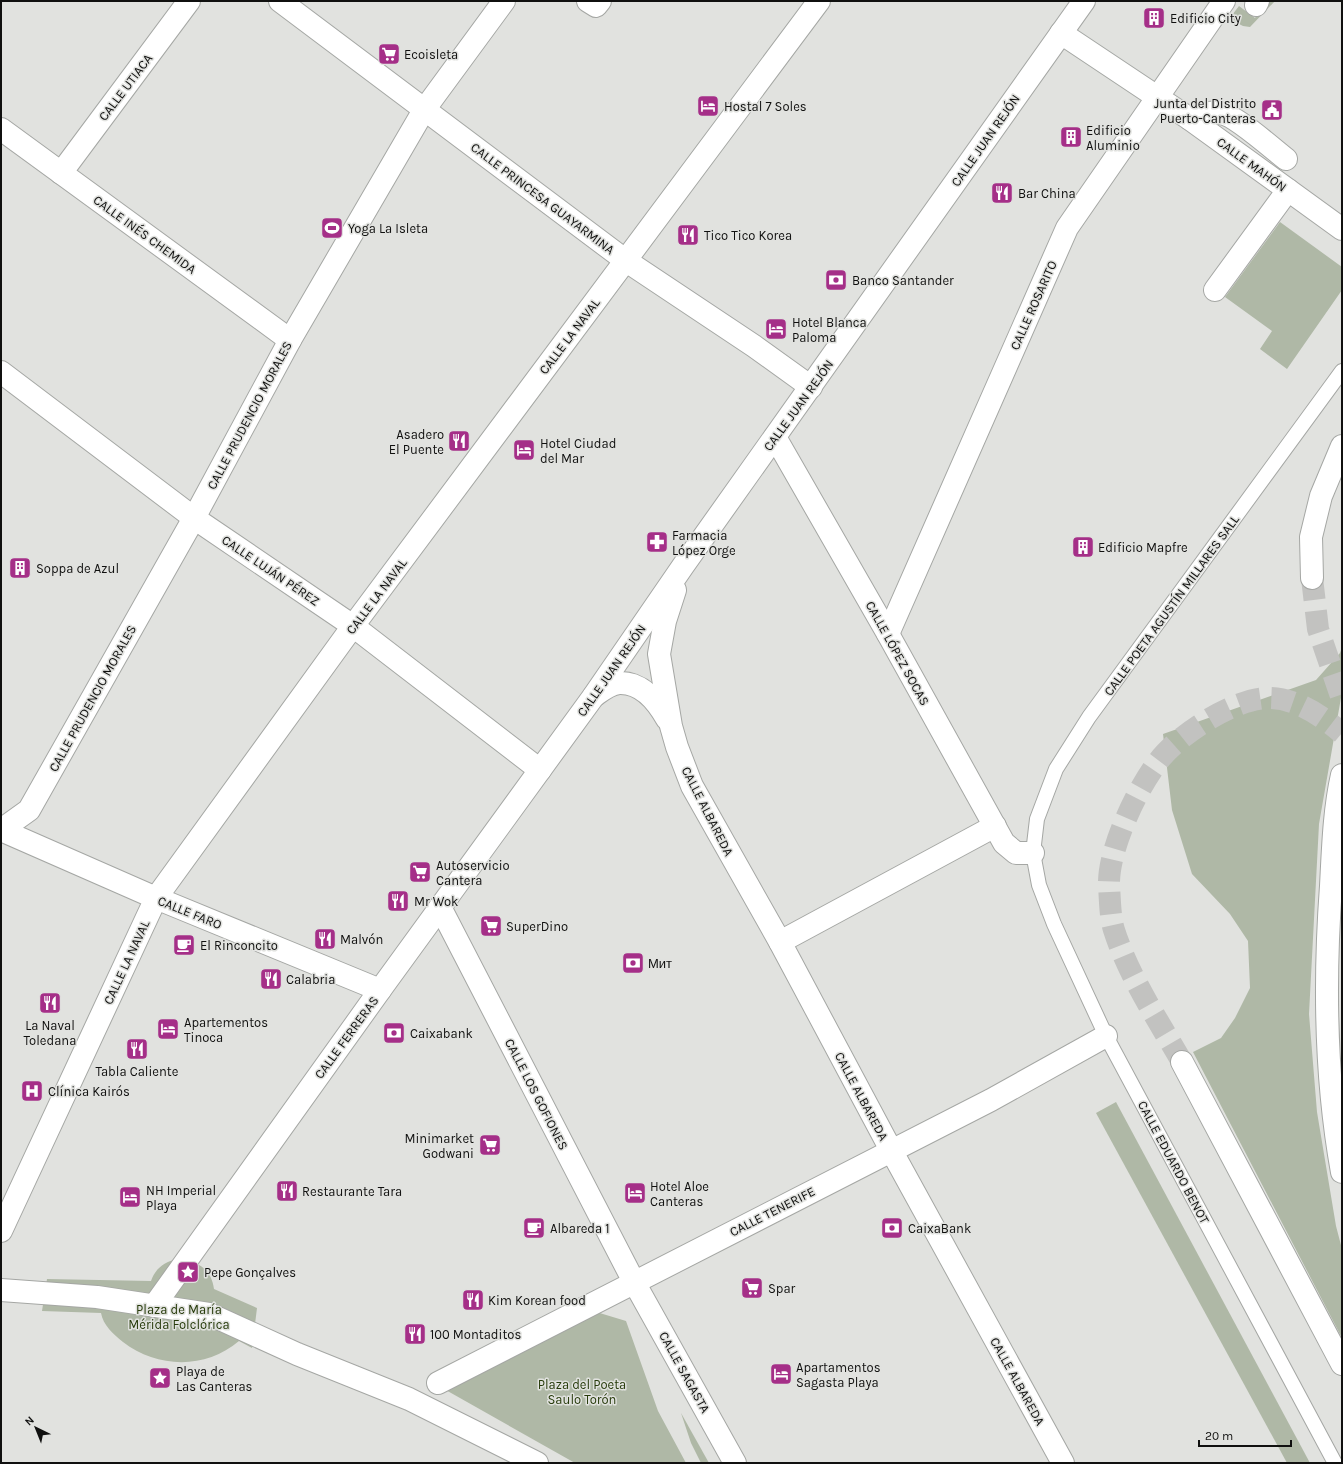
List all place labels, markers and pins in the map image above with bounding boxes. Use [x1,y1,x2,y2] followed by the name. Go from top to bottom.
[1141,5,1167,31] building icon: Edificio City
[1170,11,1241,26] place label: Edificio City
[376,41,402,67] supermarket icon: Ecoisleta
[404,47,458,62] place label: Ecoisleta
[695,93,721,119] hotel icon: Hostal 7 Soles
[1154,96,1256,126] place label: Junta del Distrito Puerto-Canteras
[1259,97,1285,123] public building icon: Junta del Distrito Puerto-Canteras
[724,99,807,114] place label: Hostal 7 Soles
[1086,123,1140,153] place label: Edificio Aluminio
[1058,124,1084,150] building icon: Edificio Aluminio
[989,180,1015,206] restaurant icon: Bar China
[1018,186,1076,201] place label: Bar China
[319,215,345,241] sports icon: Yoga La Isleta
[348,221,428,236] place label: Yoga La Isleta
[675,222,701,248] restaurant icon: Tico Tico Korea
[704,228,792,243] place label: Tico Tico Korea
[823,267,849,293] bank icon: Banco Santander
[852,273,954,288] place label: Banco Santander
[792,315,867,345] place label: Hotel Blanca Paloma
[763,316,789,342] hotel icon: Hotel Blanca Paloma
[389,427,444,457] place label: Asadero El Puente
[446,428,472,454] restaurant icon: Asadero El Puente
[540,436,616,466] place label: Hotel Ciudad del Mar
[511,437,537,463] hotel icon: Hotel Ciudad del Mar
[672,528,736,558] place label: Farmacia López Orge
[644,529,670,555] pharmacy icon: Farmacia López Orge
[1070,534,1096,560] building icon: Edificio Mapfre
[1098,540,1188,555] place label: Edificio Mapfre
[7,555,33,581] building icon: Soppa de Azul
[36,561,119,576] place label: Soppa de Azul
[436,858,510,888] place label: Autoservicio Cantera
[407,859,433,885] supermarket icon: Autoservicio Cantera
[385,888,411,914] restaurant icon: Mr Wok
[414,894,458,909] place label: Mr Wok
[478,913,504,939] supermarket icon: SuperDino
[506,919,568,934] place label: SuperDino
[312,926,338,952] restaurant icon: Malvón
[171,932,197,958] cafe icon: El Rinconcito
[340,932,383,947] place label: Malvón
[200,938,278,953] place label: El Rinconcito
[620,950,646,976] bank icon: Мит
[648,956,672,971] place label: Мит
[258,966,284,992] restaurant icon: Calabria
[286,972,335,987] place label: Calabria
[37,990,63,1016] restaurant icon: La Naval Toledana
[184,1015,268,1045] place label: Apartementos Tinoca
[155,1016,181,1042] hotel icon: Apartementos Tinoca
[24,1018,76,1048] place label: La Naval Toledana
[381,1020,407,1046] bank icon: Caixabank
[410,1026,473,1041] place label: Caixabank
[124,1036,150,1062] restaurant icon: Tabla Caliente
[96,1064,179,1079] place label: Tabla Caliente
[19,1078,45,1104] hospital icon: Clínica Kairós
[48,1084,130,1099] place label: Clínica Kairós
[404,1131,474,1161] place label: Minimarket Godwani
[477,1132,503,1158] supermarket icon: Minimarket Godwani
[274,1178,300,1204] restaurant icon: Restaurante Tara
[650,1179,709,1209] place label: Hotel Aloe Canteras
[622,1180,648,1206] hotel icon: Hotel Aloe Canteras
[146,1183,216,1213] place label: NH Imperial Playa
[117,1184,143,1210] hotel icon: NH Imperial Playa
[302,1184,402,1199] place label: Restaurante Tara
[521,1215,547,1241] cafe icon: Albareda 1
[879,1215,905,1241] bank icon: CaixaBank
[550,1221,610,1236] place label: Albareda 1
[908,1221,971,1236] place label: CaixaBank
[175,1259,201,1285] place icon: Pepe Gonçalves
[204,1265,296,1280] place label: Pepe Gonçalves
[739,1275,765,1301] supermarket icon: Spar
[768,1281,796,1296] place label: Spar
[460,1287,486,1313] restaurant icon: Kim Korean food
[488,1293,586,1308] place label: Kim Korean food
[402,1321,428,1347] restaurant icon: 100 Montaditos
[430,1327,521,1342] place label: 100 Montaditos
[796,1360,881,1390] place label: Apartamentos Sagasta Playa
[768,1361,794,1387] hotel icon: Apartamentos Sagasta Playa
[176,1364,253,1394] place label: Playa de Las Canteras
[147,1365,173,1391] place icon: Playa de Las Canteras

